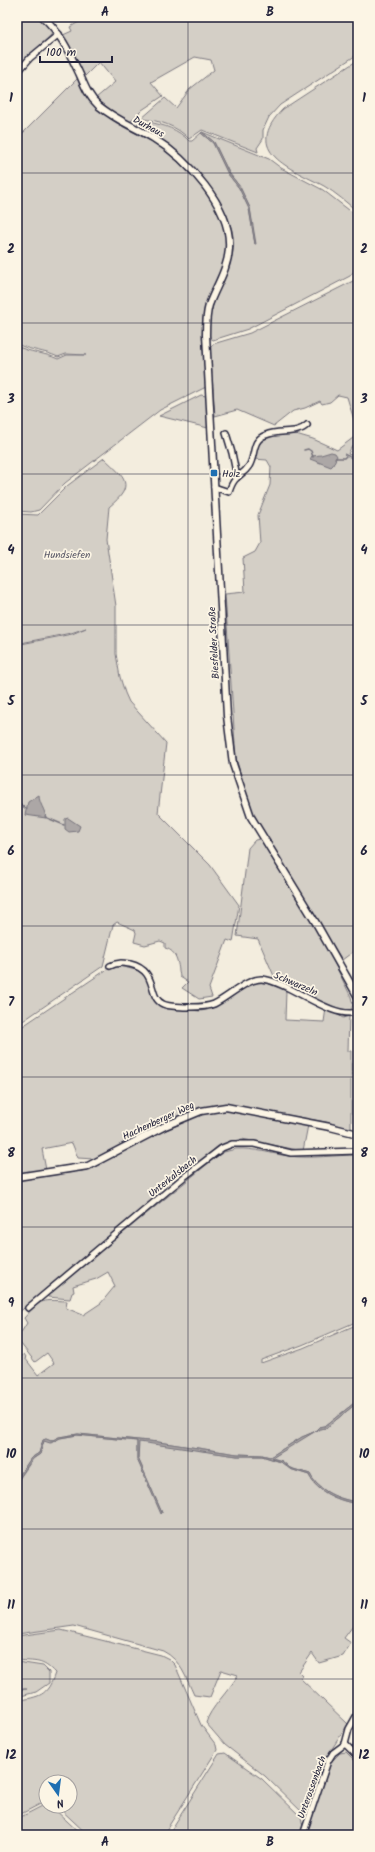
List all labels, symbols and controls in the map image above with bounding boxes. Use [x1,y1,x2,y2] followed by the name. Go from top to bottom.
[101,2,109,23] text: A
[266,2,274,23] text: B
[40,38,112,64] scale bar
[46,43,77,62] text: 100 m
[9,88,13,109] text: 1
[362,88,366,109] text: 1
[130,112,168,142] street label: Durhaus
[7,239,15,260] text: 2
[360,239,368,260] text: 2
[6,389,15,410] text: 3
[359,389,368,410] text: 3
[222,466,241,482] place label: Holz
[209,468,219,478] marker: Holz
[7,540,15,561] text: 4
[360,540,368,561] text: 4
[44,547,90,563] park label: Hundsiefen
[204,606,224,680] street label: Biesfelder Straße
[7,691,16,712] text: 5
[360,691,369,712] text: 5
[7,841,15,862] text: 6
[360,841,368,862] text: 6
[271,967,320,1000] street label: Schwarzeln
[8,992,15,1013] text: 7
[361,992,368,1013] text: 7
[120,1097,197,1145] street label: Hachenberger Weg
[7,1143,15,1164] text: 8
[360,1143,368,1164] text: 8
[145,1152,201,1202] street label: Unterkalsbach
[8,1293,15,1314] text: 9
[361,1293,368,1314] text: 9
[6,1444,17,1465] text: 10
[359,1444,370,1465] text: 10
[7,1595,15,1616] text: 11
[360,1595,368,1616] text: 11
[5,1745,17,1766] text: 12
[358,1745,370,1766] text: 12
[293,1754,331,1821] street label: Unterossenbach
[38,1774,78,1814] north arrow
[55,1793,66,1812] text: N
[101,1832,109,1852] text: A
[266,1832,274,1852] text: B

